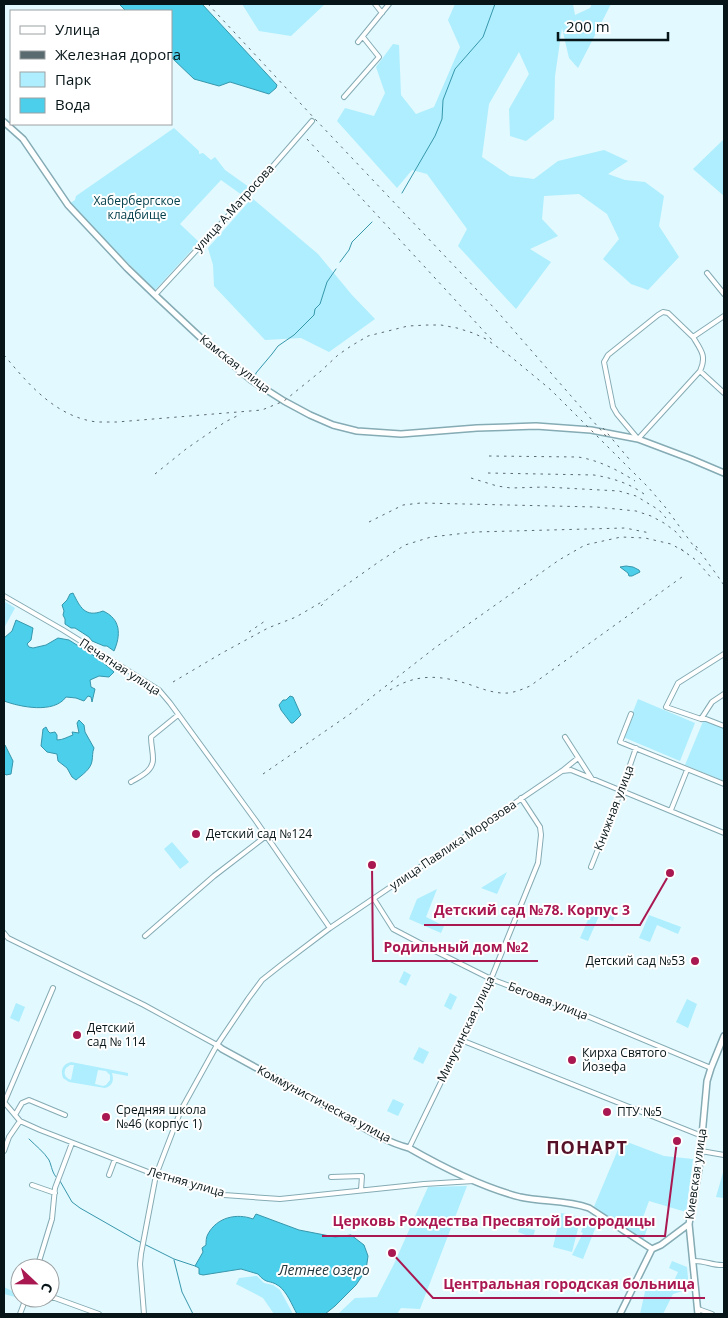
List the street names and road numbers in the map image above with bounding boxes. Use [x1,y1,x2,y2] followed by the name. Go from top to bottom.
[190,160,278,255] street label: улица А.Матросова
[196,330,274,397] street label: Камская улица
[76,634,164,699] street label: Печатная улица
[589,763,638,853] street label: Книжная улица
[386,796,520,893] street label: улица Павлика Морозова
[432,973,499,1085] street label: Минусинская улица
[506,977,591,1024] street label: Беговая улица
[254,1061,394,1146] street label: Коммунистическая улица
[681,1127,710,1220] street label: Киевская улица
[146,1162,227,1201] street label: Летняя улица

